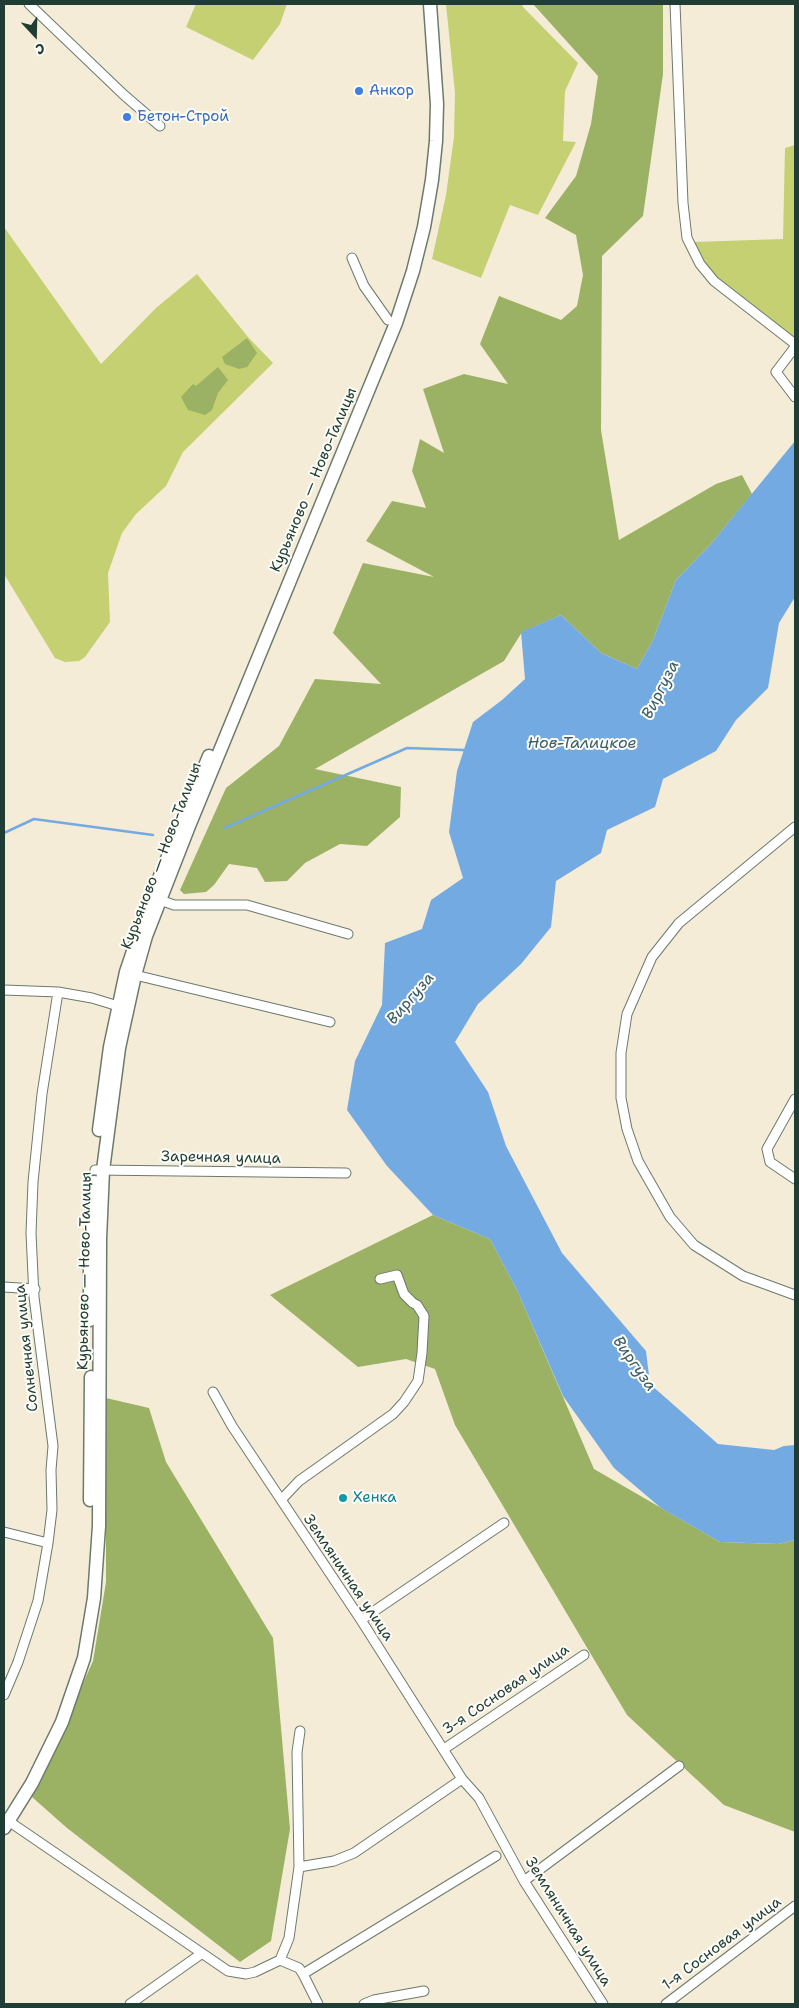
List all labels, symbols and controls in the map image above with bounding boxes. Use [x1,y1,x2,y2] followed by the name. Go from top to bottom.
[10,10,60,60] north arrow
[33,39,48,59] text: С
[369,82,414,100] place label: Анкор
[353,85,365,97] marker: Анкор
[137,108,229,126] place label: Бетон-Строй
[121,111,133,123] marker: Бетон-Строй
[267,385,361,575] street label: Курьяново — Ново-Талицы
[638,658,684,722] water label: Виргуза
[527,734,637,754] water label: Нов-Талицкое
[118,760,206,952] street label: Курьяново — Ново-Талицы
[383,969,439,1029] water label: Виргуза
[161,1148,281,1168] street label: Заречная улица
[74,1172,96,1370] street label: Курьяново — Ново-Талицы
[11,1283,43,1413] street label: Солнечная улица
[608,1333,660,1395] water label: Виргуза
[353,1489,397,1507] place label: Хенка
[337,1492,349,1504] marker: Хенка
[299,1511,397,1645] street label: Земляничная улица
[439,1641,573,1739] street label: 3-я Сосновая улица
[521,1854,615,1990] street label: Земляничная улица
[659,1893,785,1995] street label: 1-я Сосновая улица

